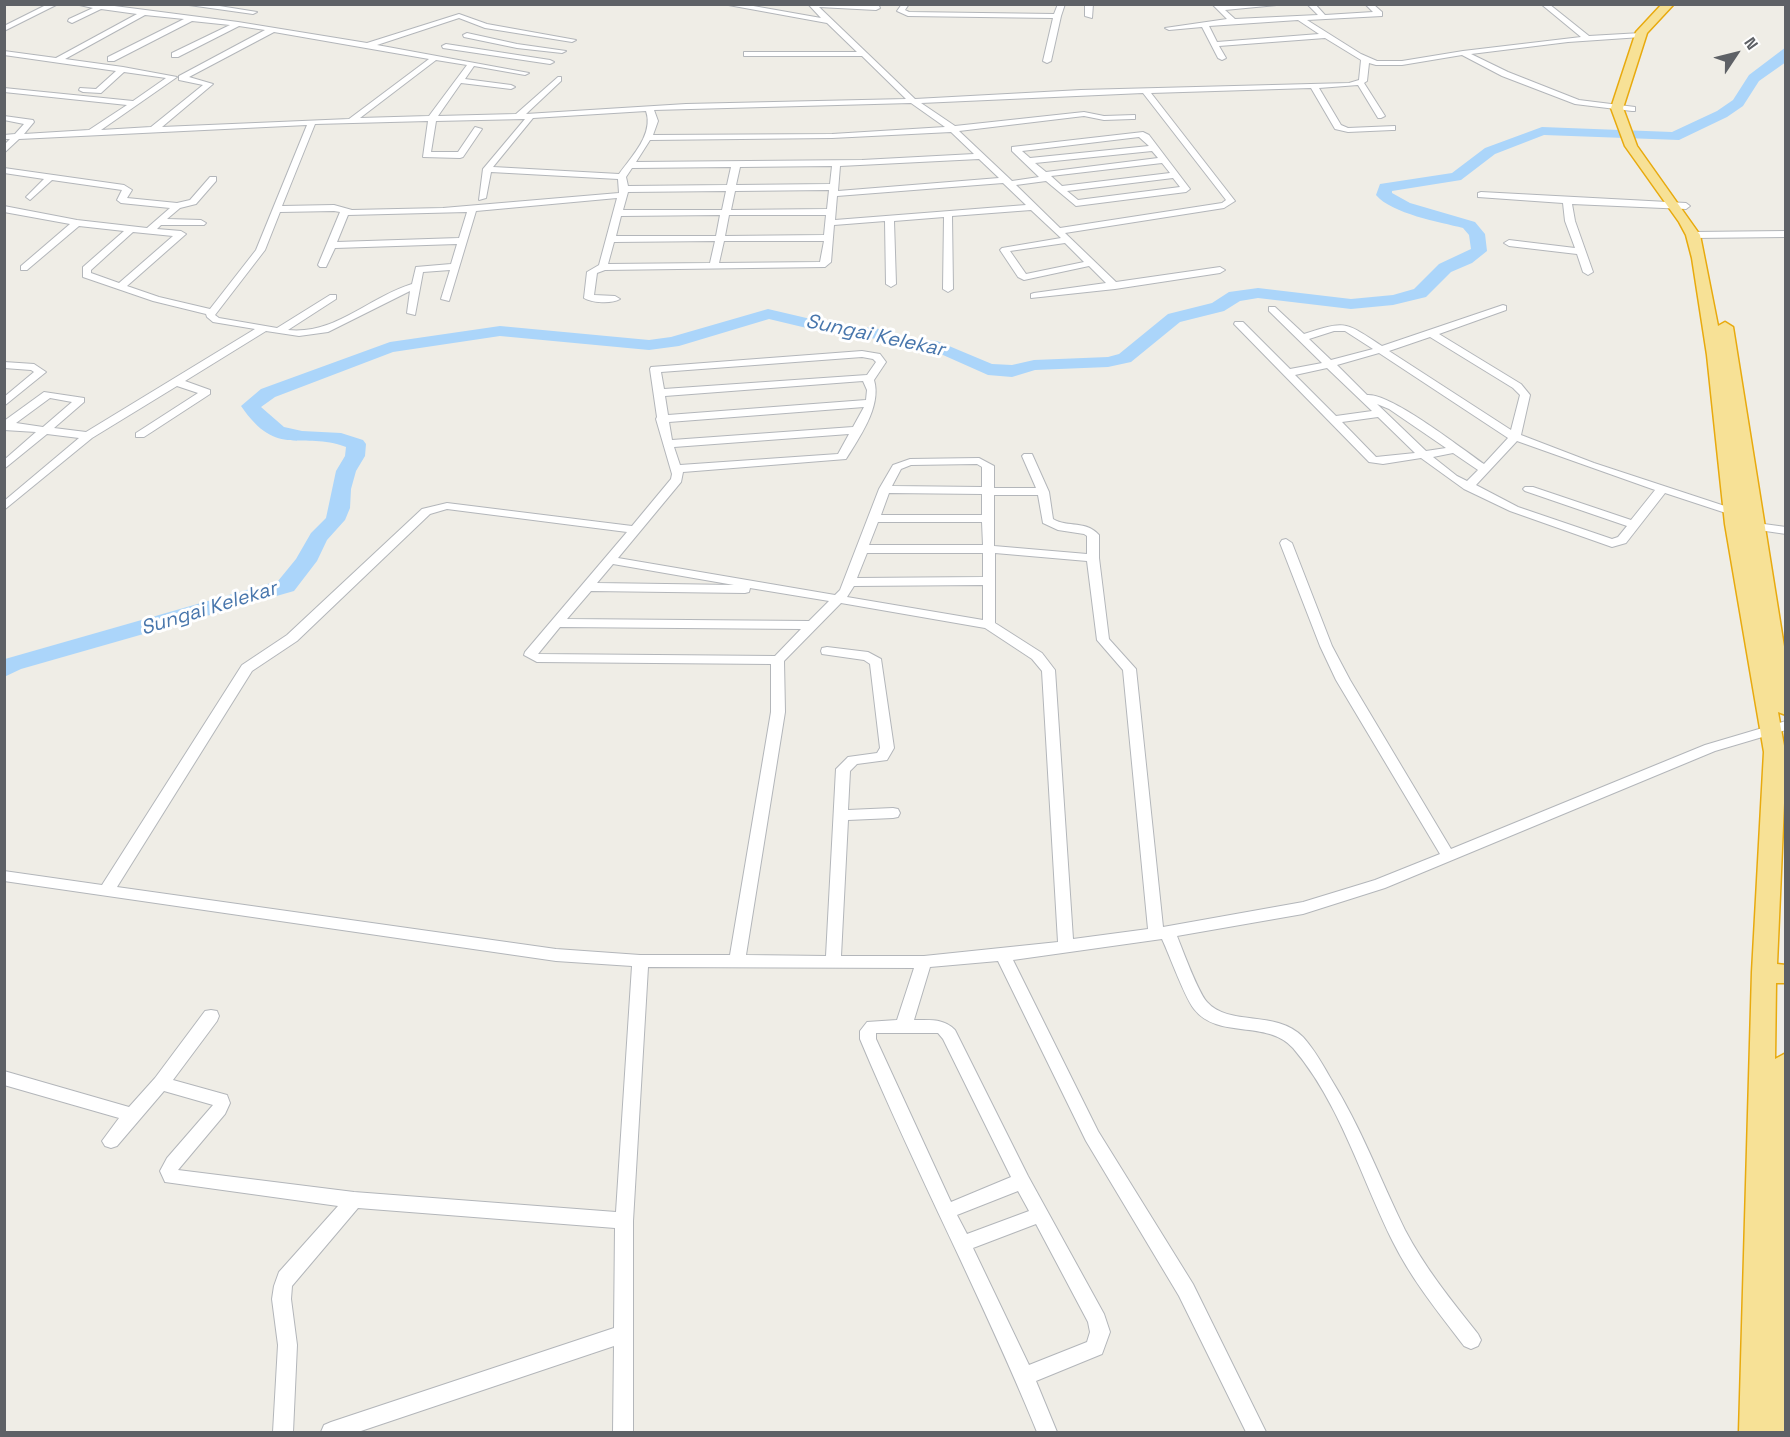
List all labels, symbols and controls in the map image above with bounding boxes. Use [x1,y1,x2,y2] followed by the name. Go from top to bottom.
[1706,24,1766,84] north arrow
[1739,33,1763,54] text: N
[804,310,946,362] water label: Sungai Kelekar
[138,577,280,641] water label: Sungai Kelekar

